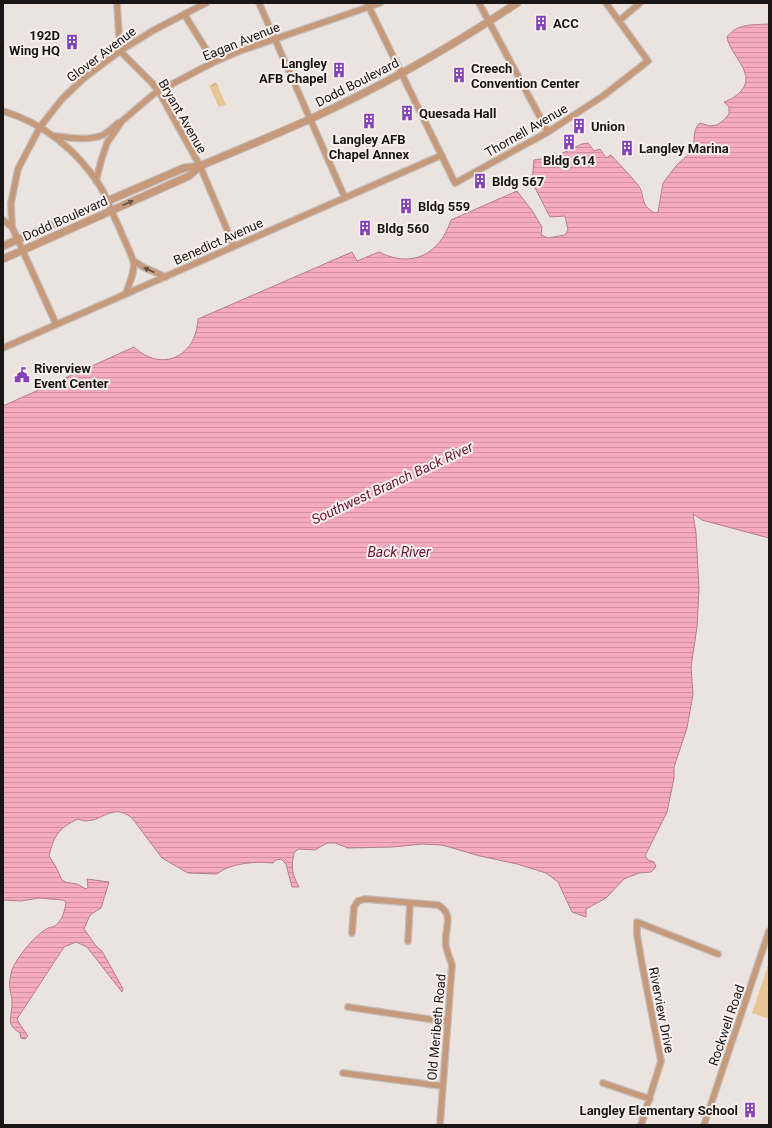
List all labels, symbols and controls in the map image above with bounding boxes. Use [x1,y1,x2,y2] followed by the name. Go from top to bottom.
[532,14,550,32] building icon: ACC
[553,16,579,31] place label: ACC
[200,19,282,64] street label: Eagan Avenue
[64,23,139,85] street label: Glover Avenue
[9,28,60,58] place label: 192D Wing HQ
[63,33,81,51] building icon: 192D Wing HQ
[313,55,401,110] street label: Dodd Boulevard
[259,56,327,86] place label: Langley AFB Chapel
[330,61,348,79] building icon: Langley AFB Chapel
[471,61,580,91] place label: Creech Convention Center
[450,66,468,84] building icon: Creech Convention Center
[155,77,210,156] street label: Bryant Avenue
[482,101,570,160] street label: Thornell Avenue
[398,104,416,122] building icon: Quesada Hall
[419,106,496,121] place label: Quesada Hall
[360,112,378,130] building icon: Langley AFB Chapel Annex
[570,117,588,135] building icon: Union
[591,119,625,134] place label: Union
[329,132,410,162] place label: Langley AFB Chapel Annex
[560,133,578,151] building icon: Bldg 614
[618,139,636,157] building icon: Langley Marina
[639,141,729,156] place label: Langley Marina
[543,153,596,168] place label: Bldg 614
[471,172,489,190] building icon: Bldg 567
[492,174,544,189] place label: Bldg 567
[20,193,110,244] street label: Dodd Boulevard
[397,197,415,215] building icon: Bldg 559
[418,199,470,214] place label: Bldg 559
[123,200,135,206] one-way arrow
[171,215,265,268] street label: Benedict Avenue
[356,219,374,237] building icon: Bldg 560
[377,221,429,236] place label: Bldg 560
[143,267,155,273] one-way arrow
[34,361,109,391] place label: Riverview Event Center
[13,366,31,384] public building icon: Riverview Event Center
[309,438,476,528] water label: Southwest Branch Back River
[367,544,431,560] water label: Back River
[646,966,677,1054] street label: Riverview Drive
[424,973,449,1081] street label: Old Meribeth Road
[706,983,747,1068] street label: Rockwell Road
[741,1101,759,1119] building icon: Langley Elementary School
[580,1103,738,1118] place label: Langley Elementary School

